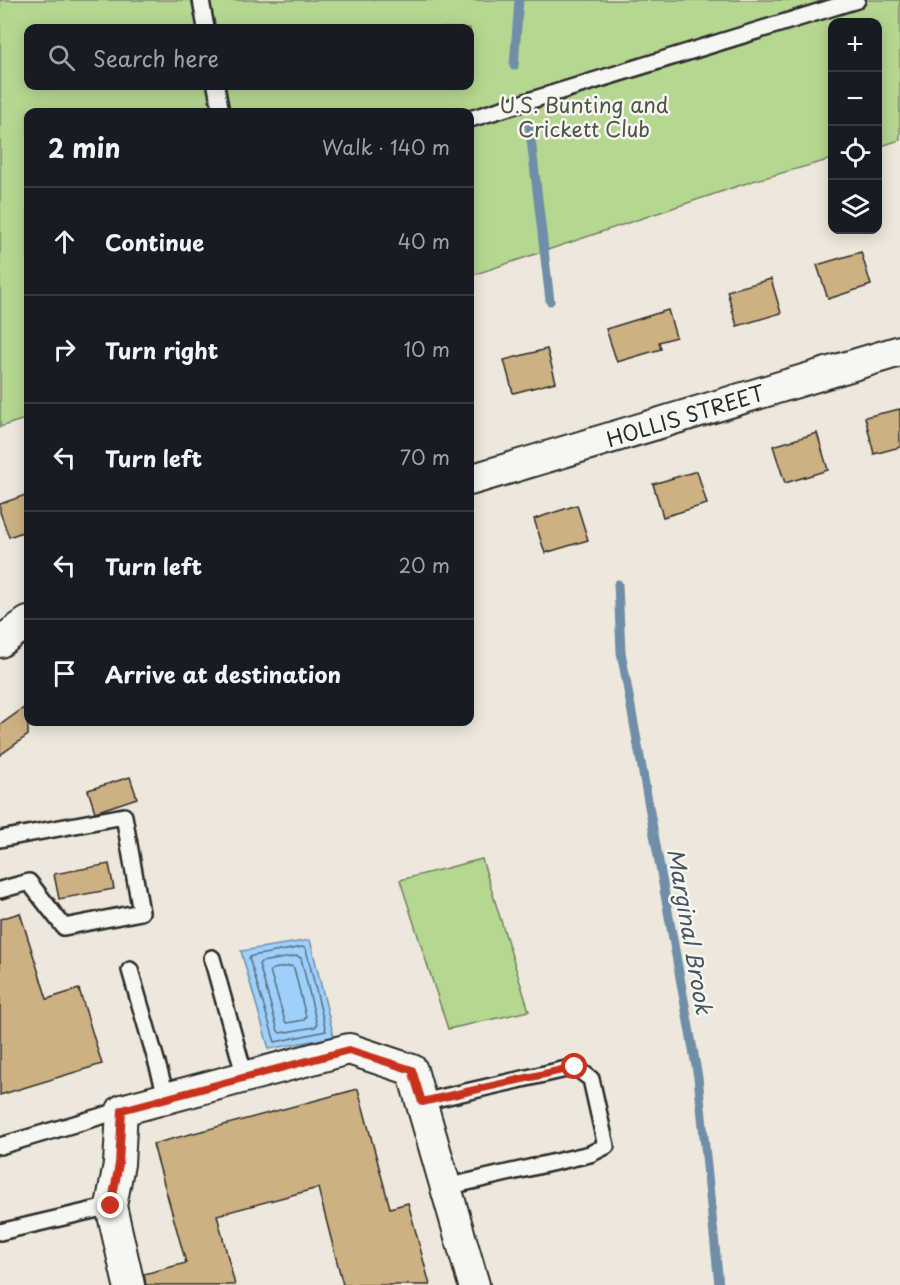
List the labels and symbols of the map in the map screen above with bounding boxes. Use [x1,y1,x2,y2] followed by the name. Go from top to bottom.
[499,88,669,144] park label: U.S. Bunting and Crickett Club
[602,376,769,454] street label: HOLLIS STREET
[660,846,722,1018] water label: Marginal Brook
[561,1053,587,1079] route start
[97,1192,123,1218] route end

